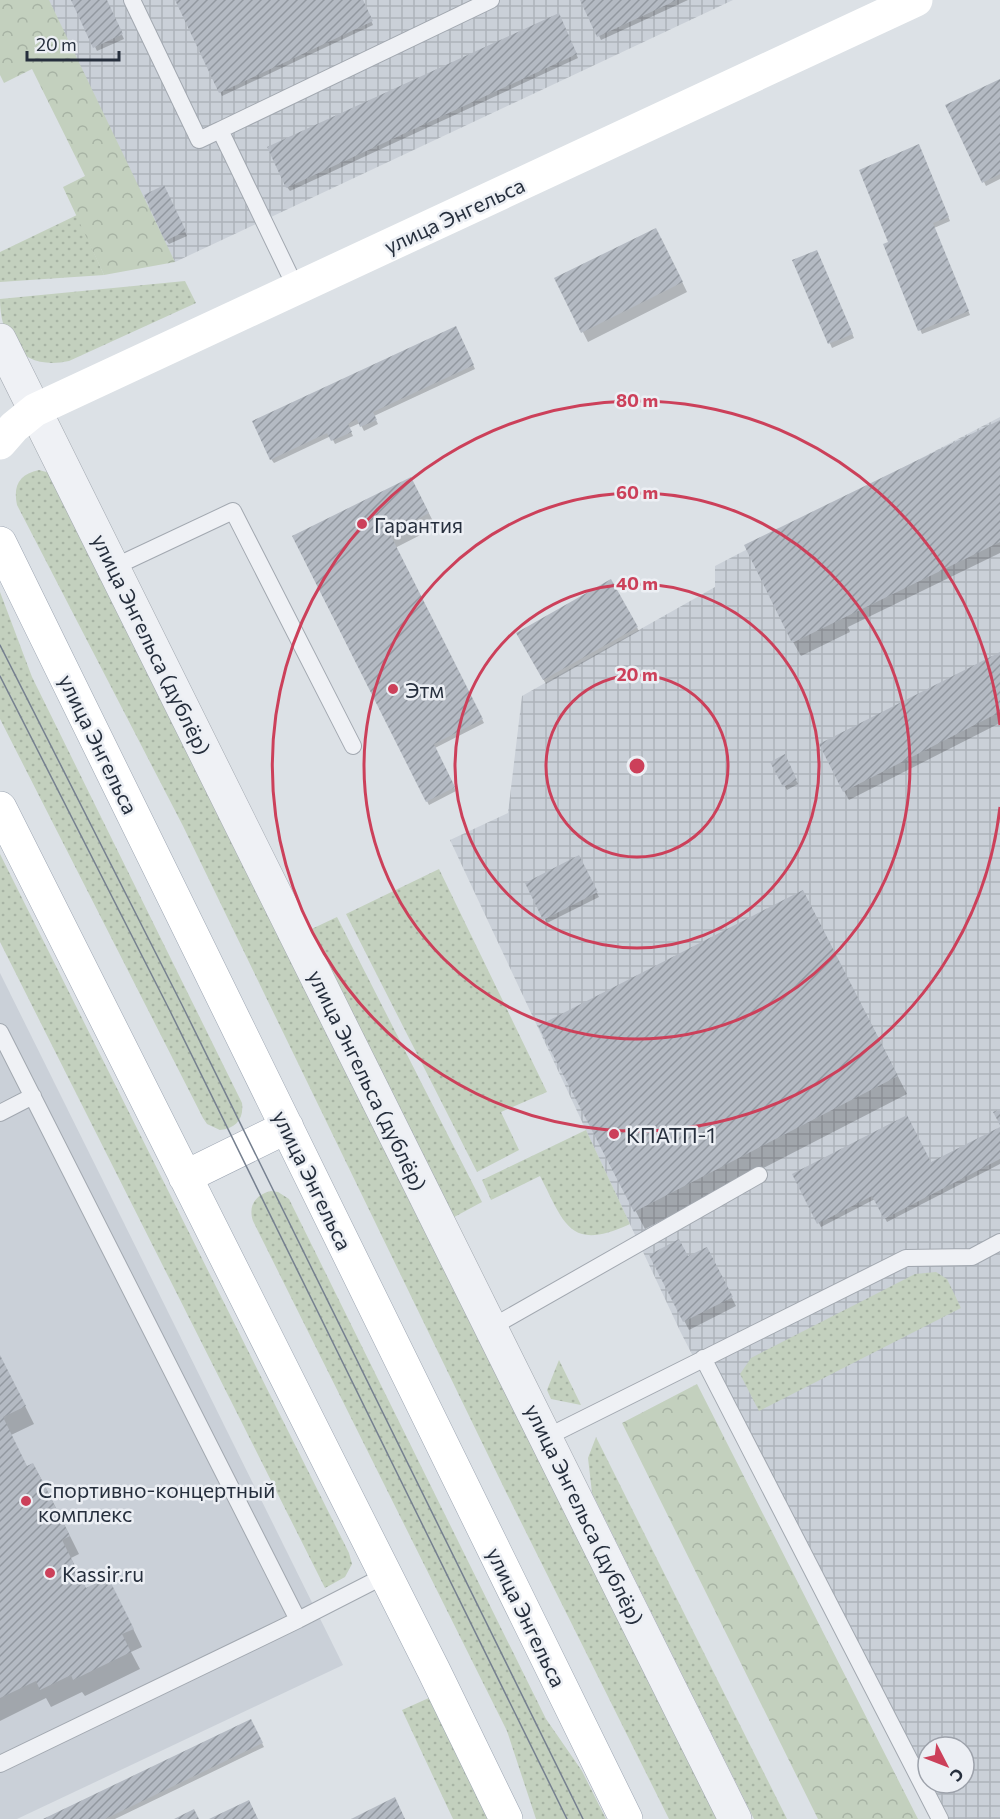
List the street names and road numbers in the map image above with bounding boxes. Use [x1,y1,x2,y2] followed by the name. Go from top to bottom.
[380,172,528,258] street label: улица Энгельса
[87,529,217,759] street label: улица Энгельса (дублёр)
[54,670,144,818] street label: улица Энгельса
[303,965,433,1195] street label: улица Энгельса (дублёр)
[268,1106,358,1254] street label: улица Энгельса
[520,1399,650,1629] street label: улица Энгельса (дублёр)
[482,1543,572,1691] street label: улица Энгельса

